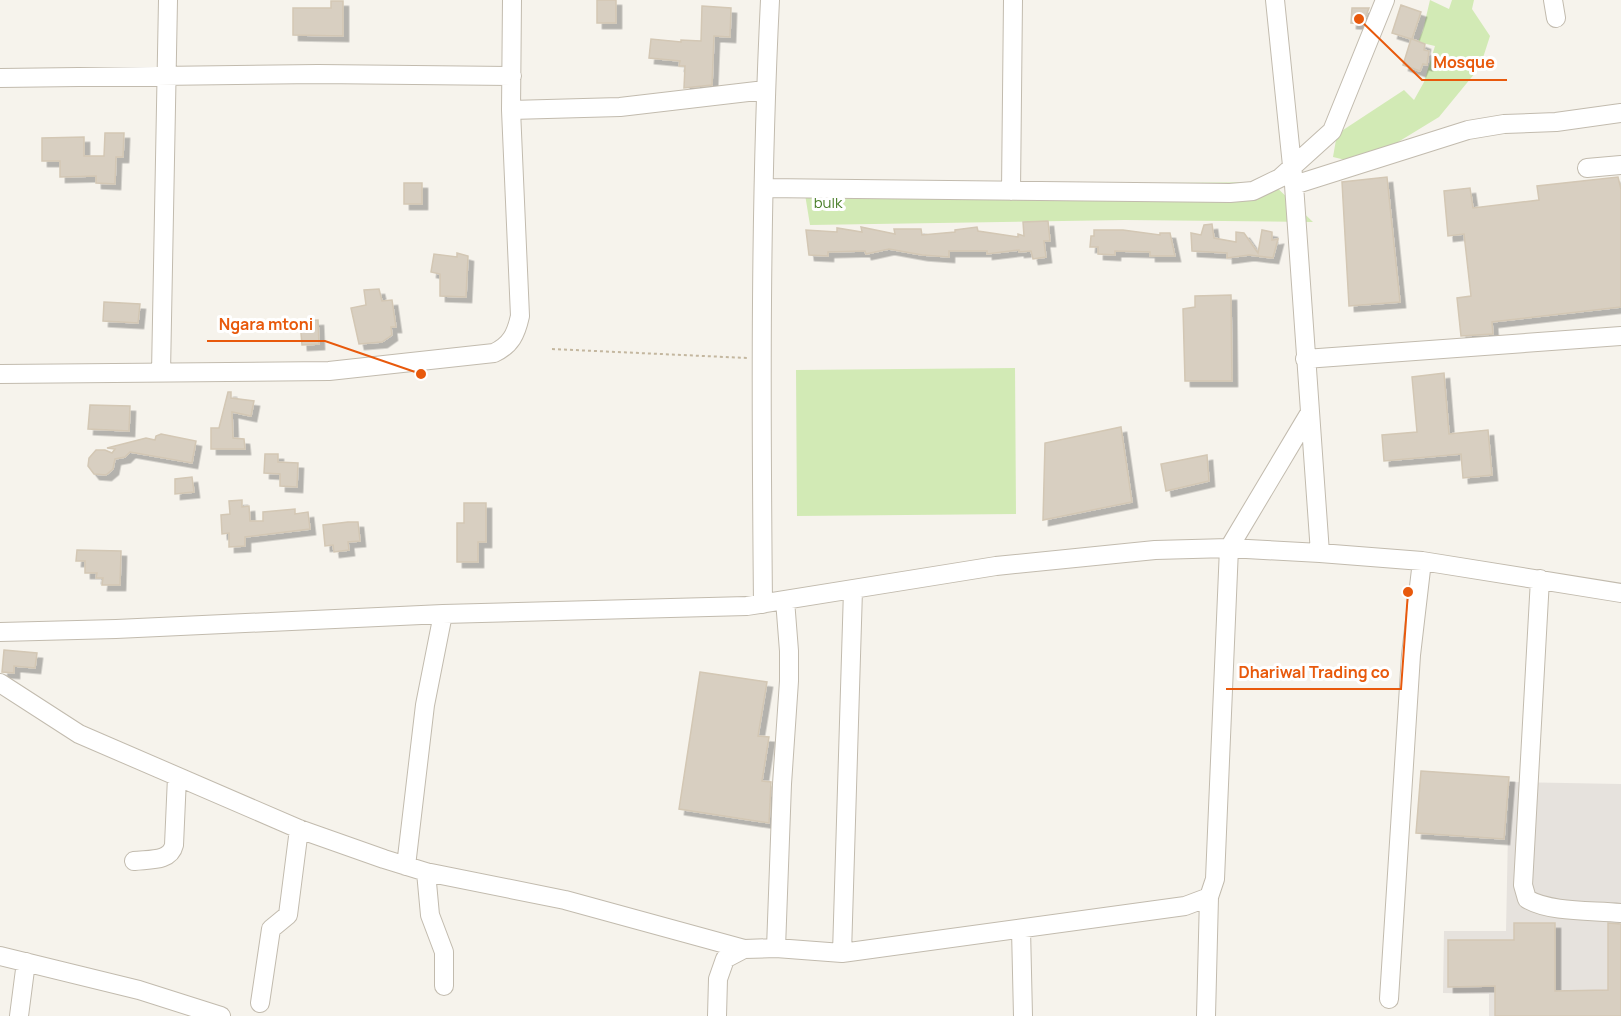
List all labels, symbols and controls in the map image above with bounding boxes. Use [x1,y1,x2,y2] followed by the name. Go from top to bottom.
[1422,46,1507,80] callout: Mosque
[1433,51,1495,73] text: Mosque
[814,192,843,213] park label: bulk
[207,307,325,341] callout: Ngara mtoni
[219,313,313,335] text: Ngara mtoni
[1226,655,1401,689] callout: Dhariwal Trading co
[1238,661,1390,683] text: Dhariwal Trading co

